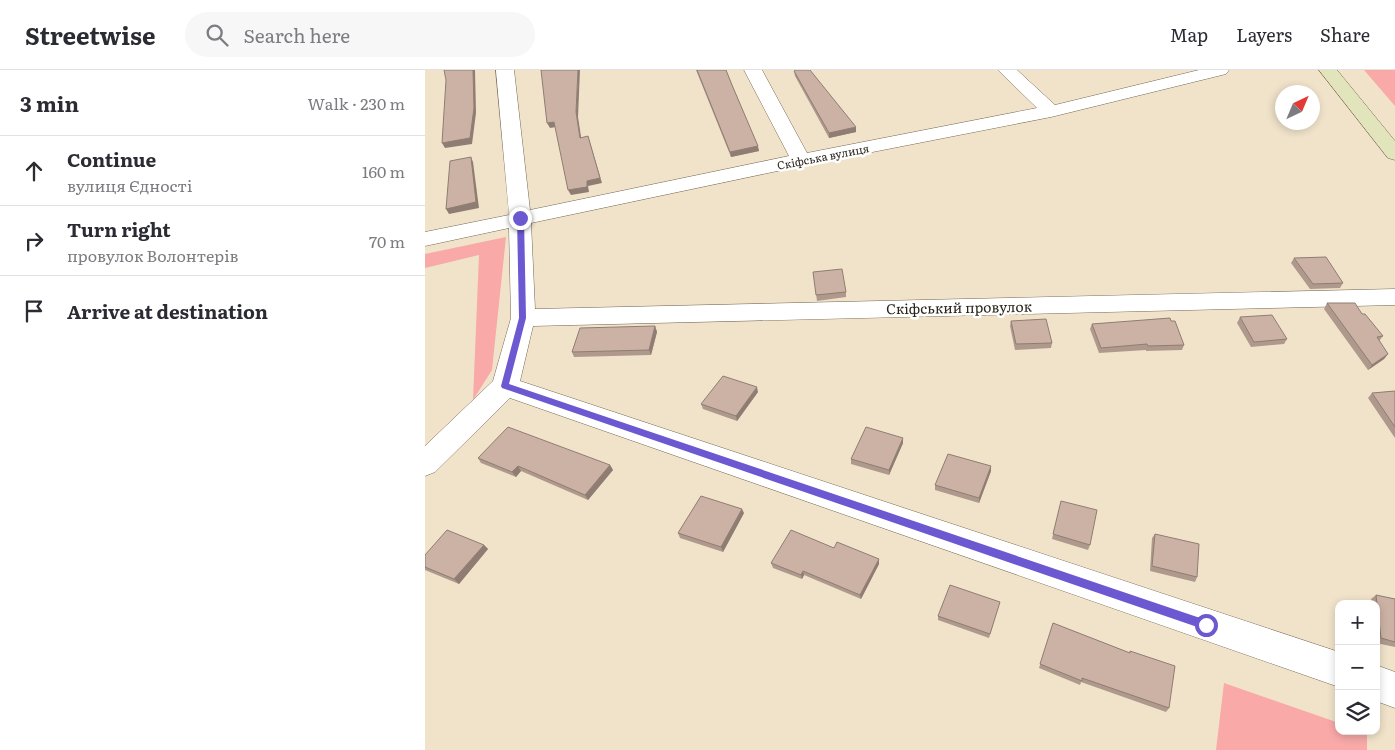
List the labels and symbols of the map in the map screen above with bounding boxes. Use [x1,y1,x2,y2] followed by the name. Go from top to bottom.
[1275,85,1320,130] north arrow
[776,139,871,173] street label: Скіфська вулиця
[509,207,532,230] route end
[886,296,1033,318] street label: Скіфський провулок
[1195,614,1218,637] route start

